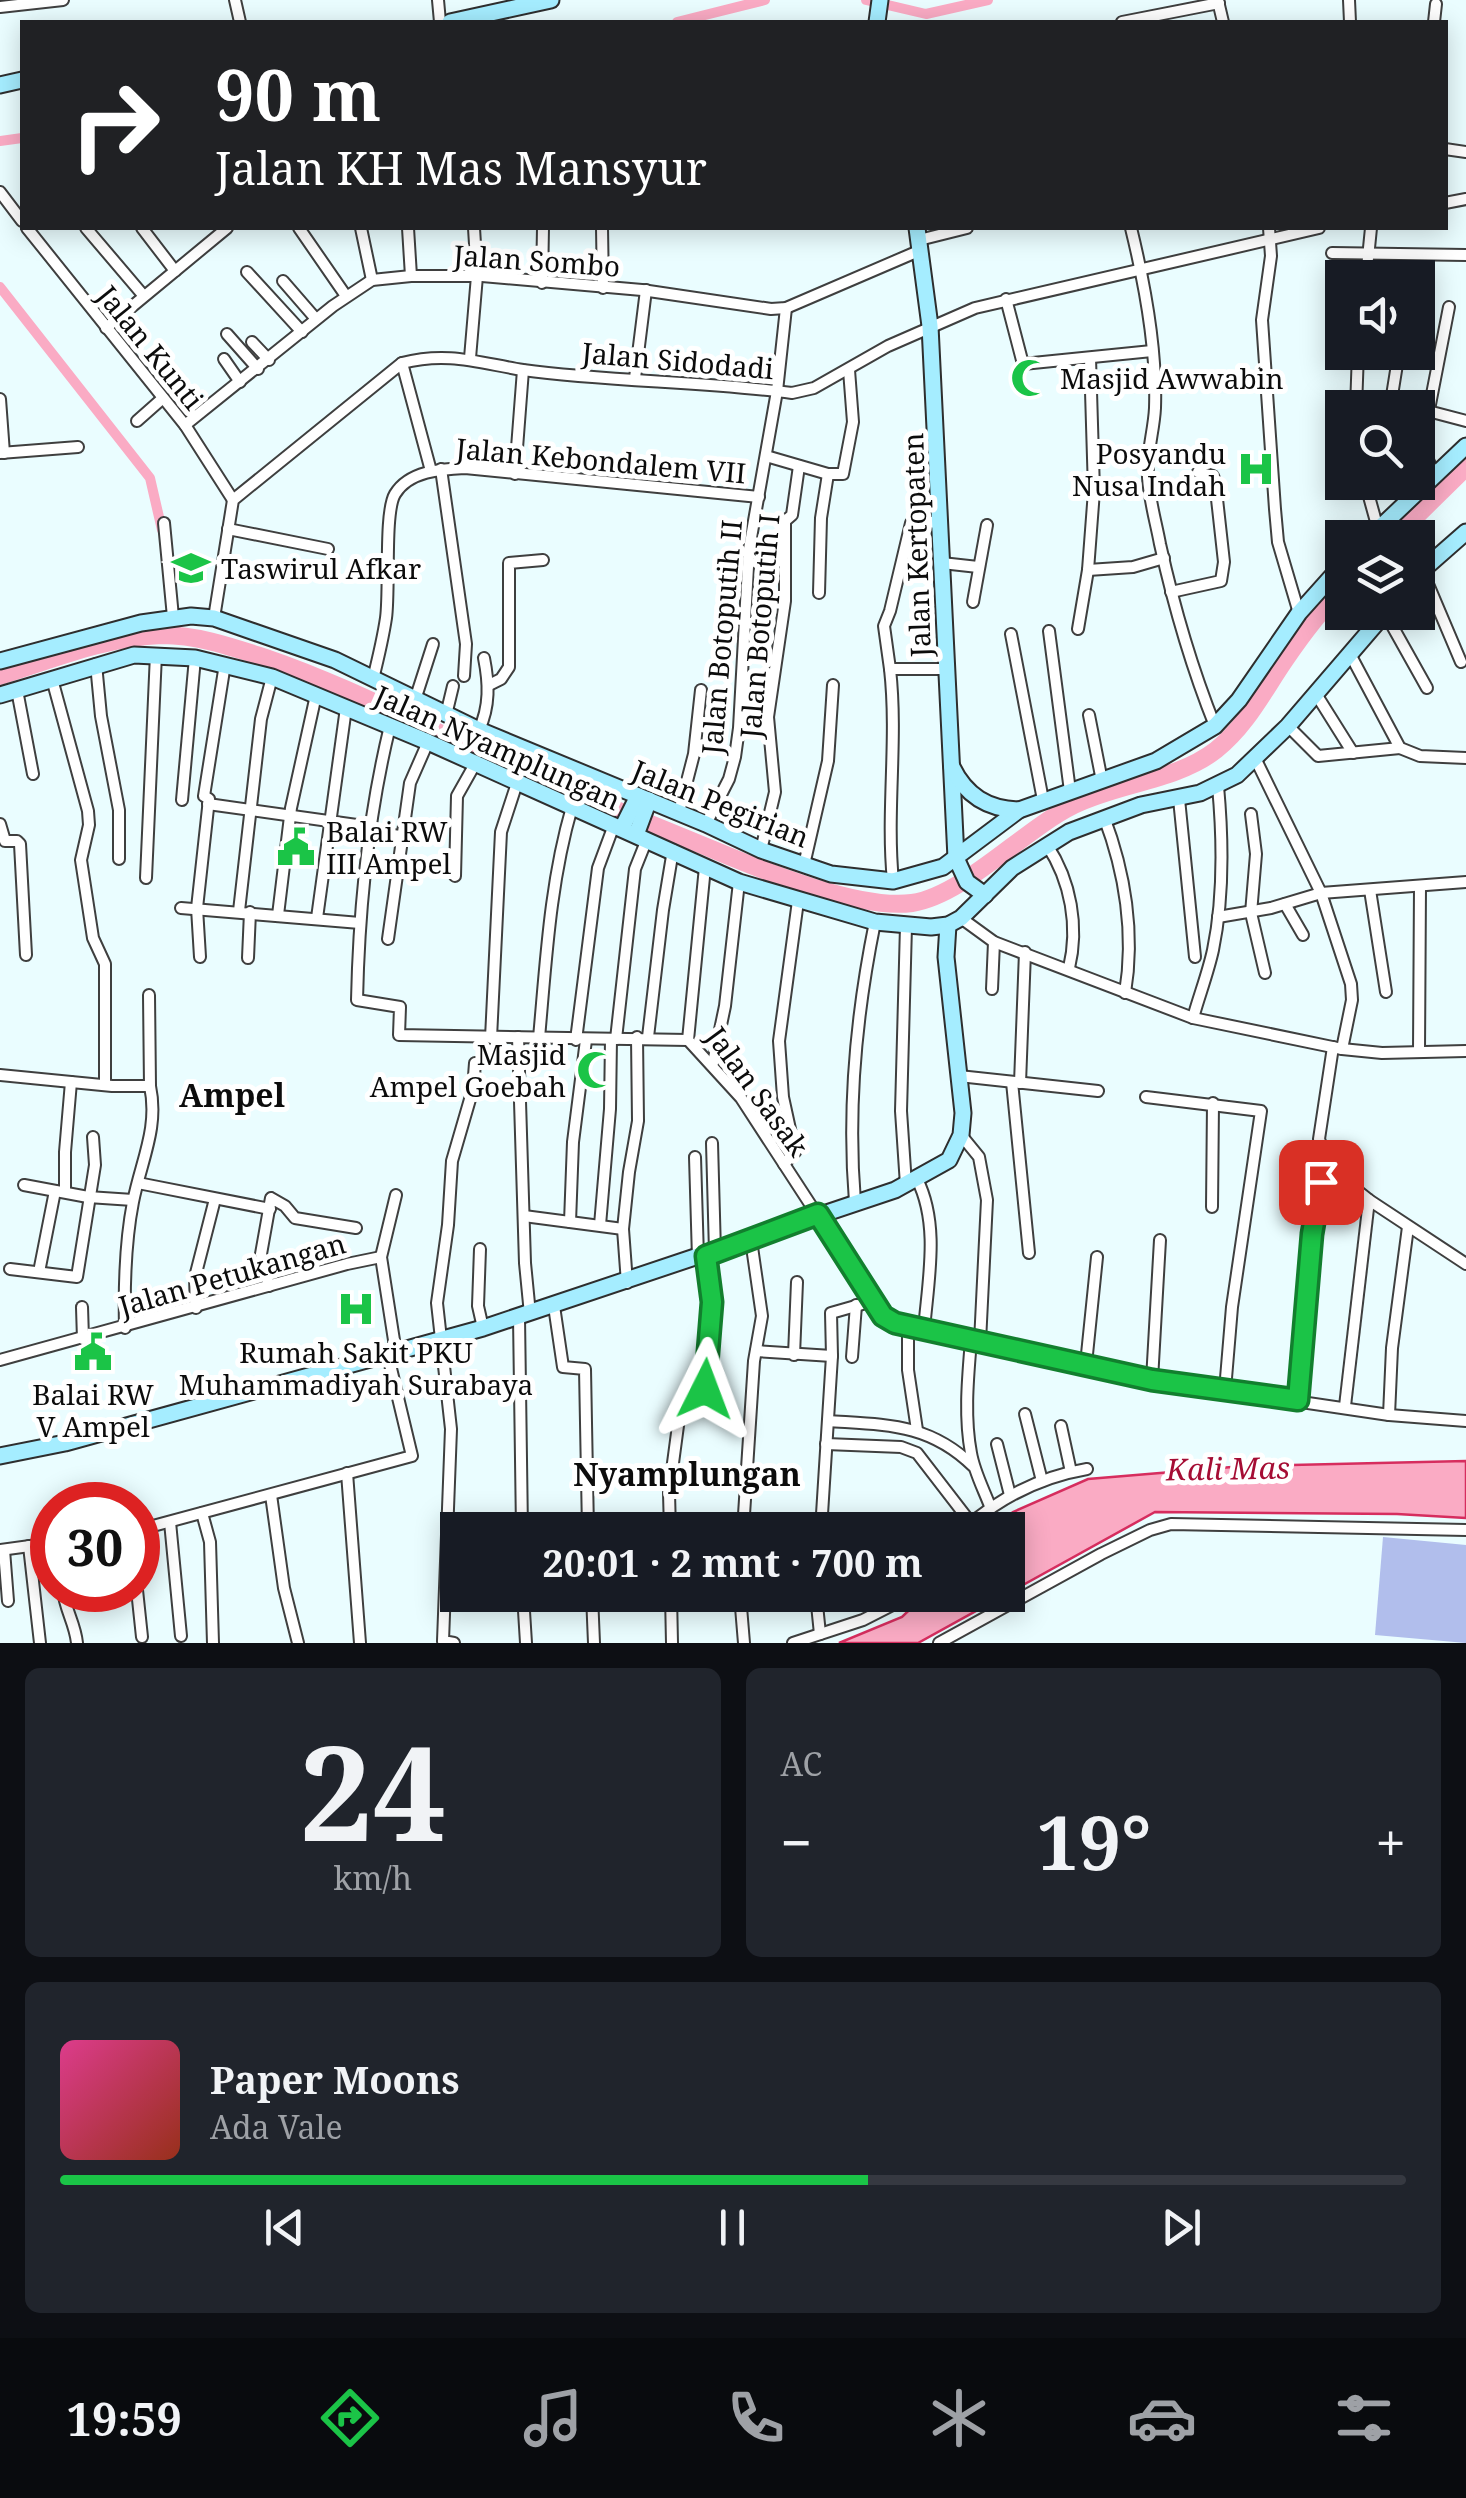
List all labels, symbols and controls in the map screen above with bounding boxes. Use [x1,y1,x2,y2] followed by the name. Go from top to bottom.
[215,46,381,142] text: 90 m
[50,60,180,190] icon: right
[215,137,707,198] text: Jalan KH Mas Mansyur
[452,235,621,285] street label: Jalan Sombo
[1325,260,1435,630] map controls
[1325,260,1435,370] button: sound
[89,276,213,417] street label: Jalan Kunti
[580,333,775,387] street label: Jalan Sidodadi
[1009,357,1051,399] mosque icon: Masjid Awwabin
[1060,359,1284,397] place label: Masjid Awwabin
[1325,390,1435,500] button: search
[454,428,747,492] street label: Jalan Kebondalem VII
[893,432,939,659] street label: Jalan Kertopaten
[1072,434,1226,504] place label: Posyandu Nusa Indah
[1235,448,1277,490] hospital icon: Posyandu Nusa Indah
[730,512,788,741] street label: Jalan Botoputih I
[692,518,750,757] street label: Jalan Botoputih II
[1325,520,1435,630] button: layers
[170,547,212,589] school or university icon: Taswirul Afkar
[221,549,421,587] place label: Taswirul Afkar
[368,675,627,818] street label: Jalan Nyamplungan
[626,750,815,856] street label: Jalan Pegirian
[326,812,451,882] place label: Balai RW III Ampel
[275,826,317,868] public building icon: Balai RW III Ampel
[698,1018,818,1164] street label: Jalan Sasak
[370,1035,566,1105] place label: Masjid Ampel Goebah
[575,1049,617,1091] mosque icon: Masjid Ampel Goebah
[179,1073,285,1116] district label: Ampel
[1279,1140,1364,1225] pin
[1294,1155,1349,1210] icon: arrive
[113,1223,350,1325] street label: Jalan Petukangan
[335,1288,377,1330] hospital icon: Rumah Sakit PKU Muhammadiyah Surabaya
[72,1331,114,1373] public building icon: Balai RW V Ampel
[179,1333,533,1403] place label: Rumah Sakit PKU Muhammadiyah Surabaya
[653,1337,757,1441] position arrow
[32,1375,154,1445] place label: Balai RW V Ampel
[1165,1446,1290,1490] water label: Kali Mas
[573,1452,801,1495] district label: Nyamplungan
[30,1482,160,1612] speed limit sign: 30
[542,1536,923,1588] text: 20:01 · 2 mnt · 700 m
[299,1702,446,1879] text: 24
[781,1742,822,1785] text: AC
[1036,1790,1151,1892] text: 19°
[781,1804,812,1879] text: −
[1375,1804,1406,1879] text: +
[334,1856,412,1899] text: km/h
[210,2053,460,2105] text: Paper Moons
[210,2105,343,2148] text: Ada Vale
[257,2200,312,2255] icon: previous
[705,2200,760,2255] icon: pause
[1154,2200,1209,2255] icon: next
[315,2383,385,2453] icon: directions
[518,2383,588,2453] icon: music
[721,2383,791,2453] icon: phone
[924,2383,994,2453] icon: climate
[1127,2383,1197,2453] icon: car
[1329,2383,1399,2453] icon: filters
[66,2388,182,2449] text: 19:59

